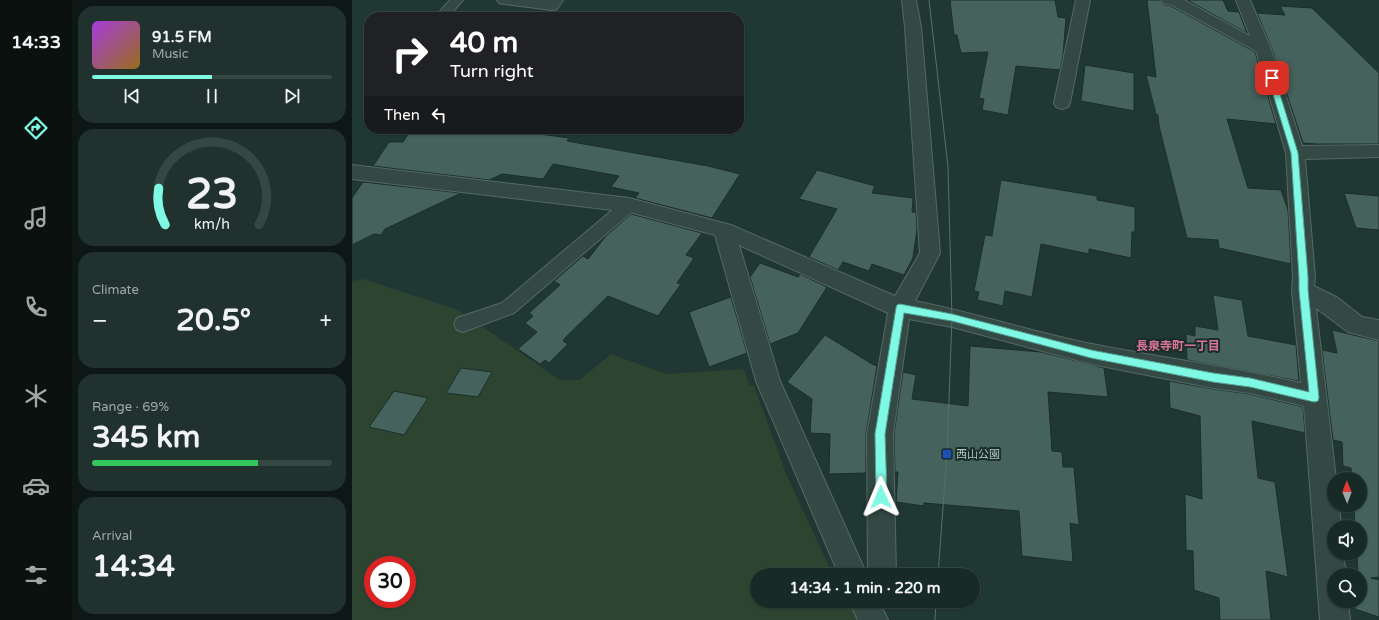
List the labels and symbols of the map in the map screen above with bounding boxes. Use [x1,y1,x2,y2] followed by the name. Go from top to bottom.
[1255,61,1289,95] pin
[1136,339,1220,353] district label: 長泉寺町一丁目
[941,448,953,460] marker: 西山公園
[956,448,1000,461] place label: 西山公園
[1327,472,1367,512] north arrow
[860,476,902,518] position arrow
[364,556,416,608] speed limit sign: 30

